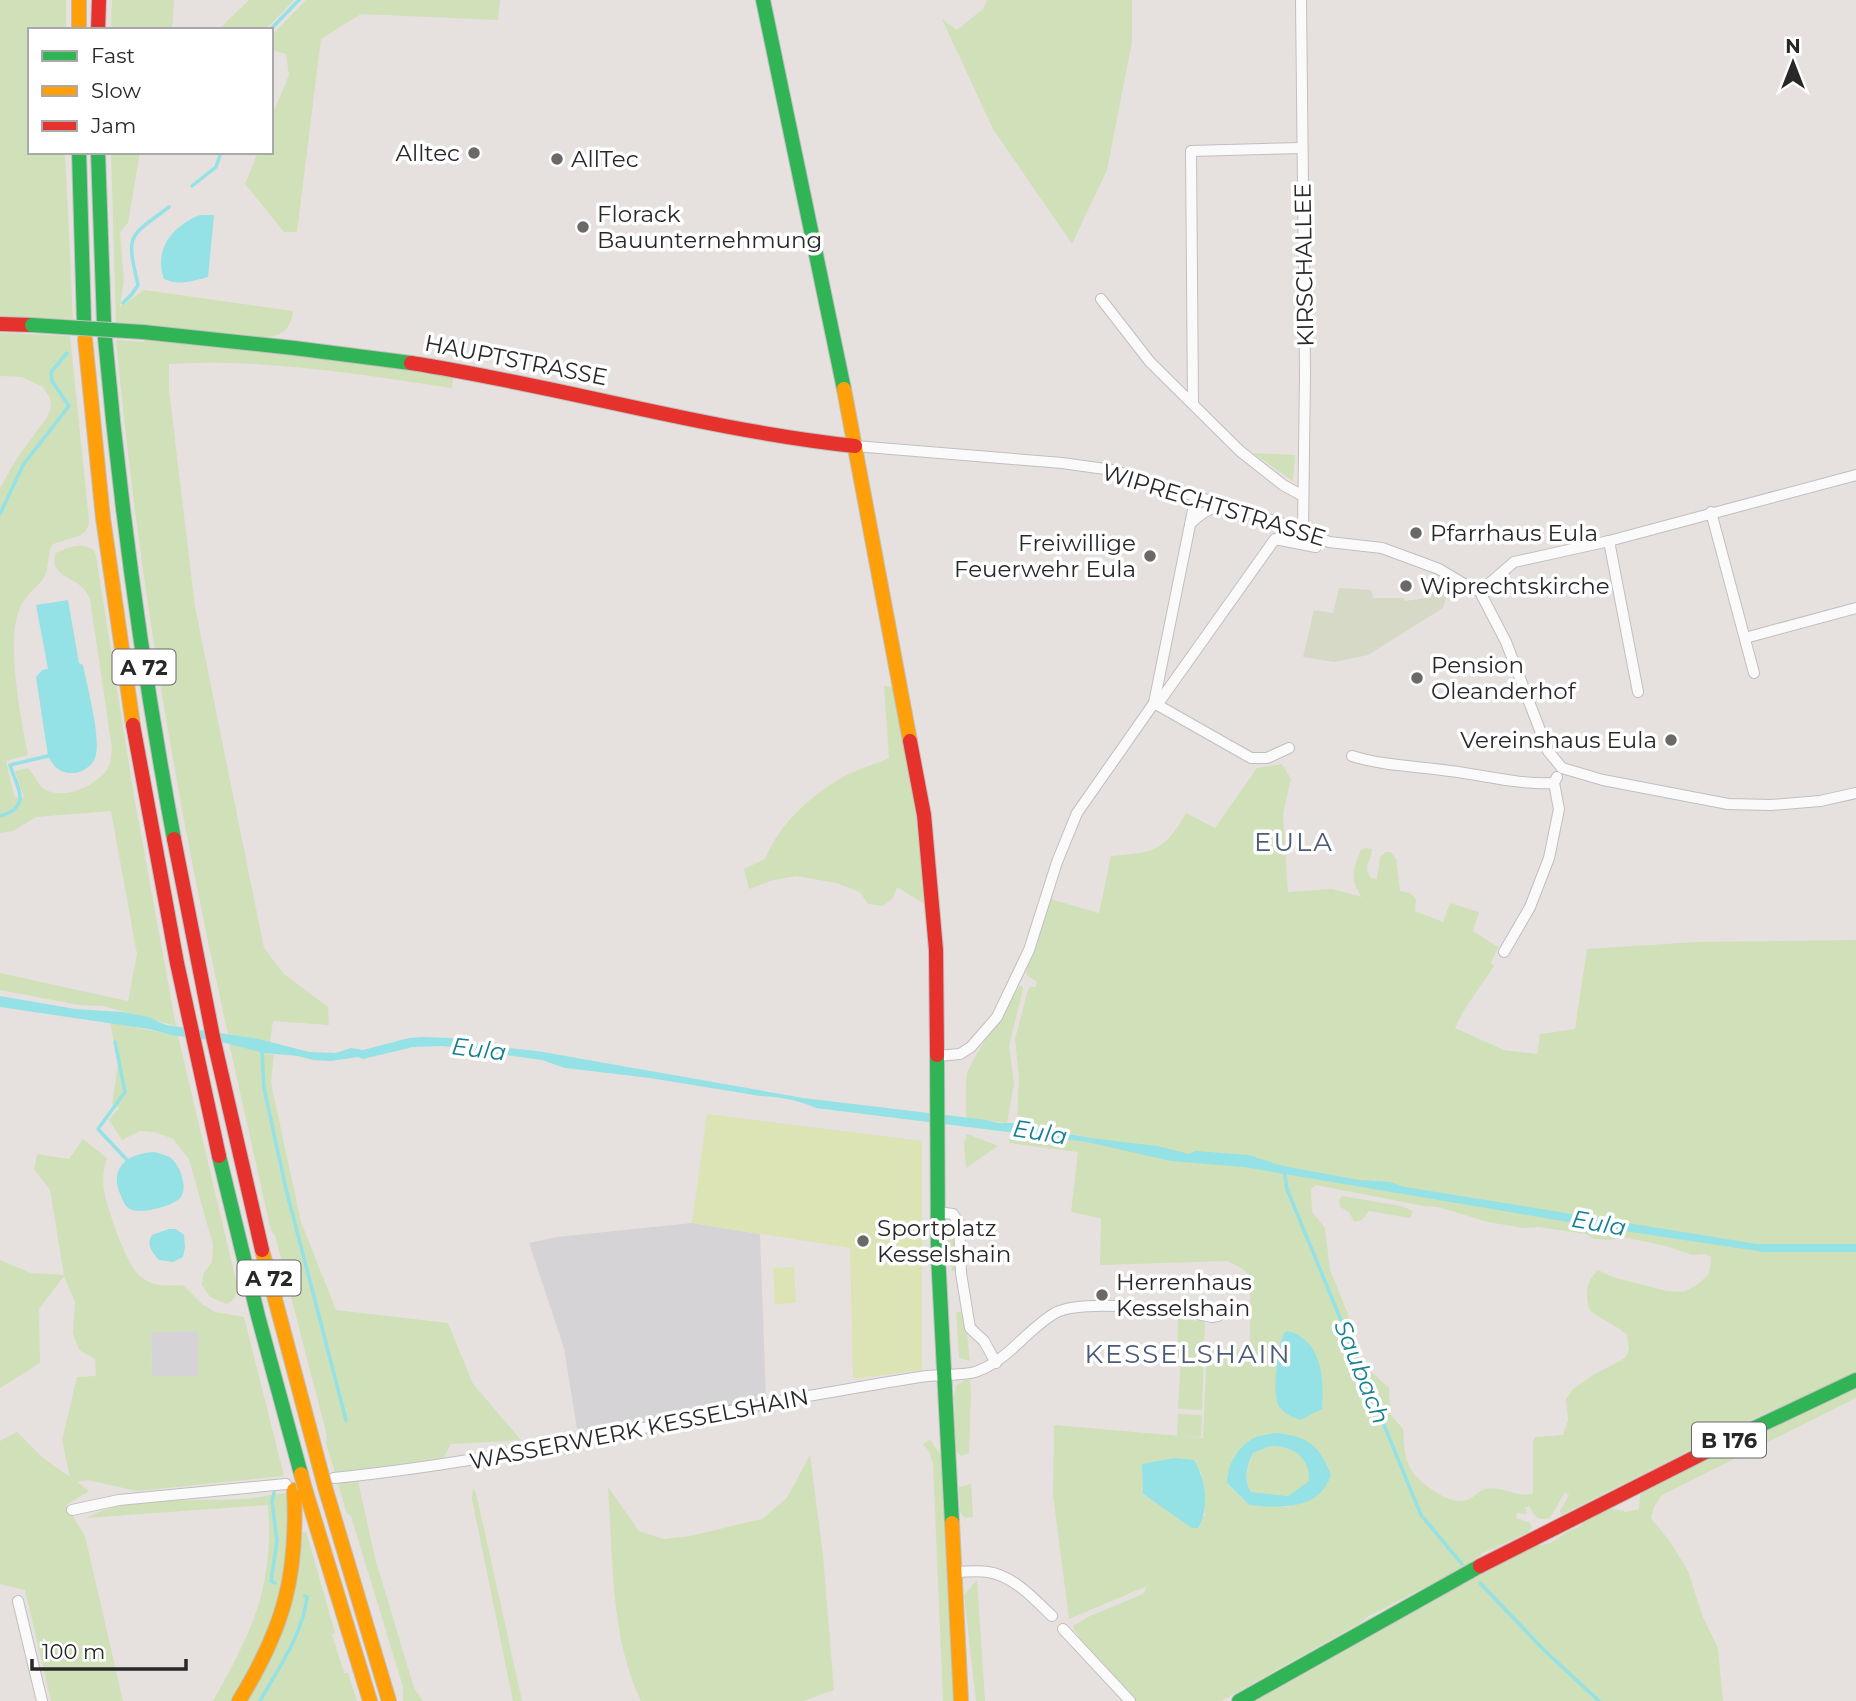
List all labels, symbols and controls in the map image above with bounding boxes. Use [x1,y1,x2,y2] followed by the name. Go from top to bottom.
[28,28,273,154] legend
[1758,28,1828,98] north arrow
[1785,35,1801,58] text: N
[91,43,135,68] text: Fast
[91,78,141,103] text: Slow
[90,113,136,138] text: Jam
[396,139,460,167] place label: Alltec
[466,145,482,161] marker: Alltec
[571,145,639,173] place label: AllTec
[549,151,565,167] marker: AllTec
[1289,183,1319,347] street label: KIRSCHALLEE
[597,200,822,254] place label: Florack Bauunternehmung
[575,219,591,235] marker: Florack Bauunternehmung
[422,329,610,391] street label: HAUPTSTRASSE
[1099,458,1329,552] street label: WIPRECHTSTRASSE
[1430,519,1598,547] place label: Pfarrhaus Eula
[1408,525,1424,541] marker: Pfarrhaus Eula
[954,529,1136,583] place label: Freiwillige Feuerwehr Eula
[1142,548,1158,564] marker: Freiwillige Feuerwehr Eula
[1420,572,1610,600] place label: Wiprechtskirche
[1398,578,1414,594] marker: Wiprechtskirche
[113,650,176,684] road number: A 72
[1431,651,1577,705] place label: Pension Oleanderhof
[1409,670,1425,686] marker: Pension Oleanderhof
[1460,726,1657,754] place label: Vereinshaus Eula
[1663,732,1679,748] marker: Vereinshaus Eula
[1254,826,1334,858] district label: EULA
[450,1031,508,1067] water label: Eula
[1011,1113,1069,1151] water label: Eula
[1570,1204,1628,1242] water label: Eula
[877,1214,1011,1268] place label: Sportplatz Kesselshain
[855,1233,871,1249] marker: Sportplatz Kesselshain
[238,1260,300,1296] road number: A 72
[1116,1268,1252,1322] place label: Herrenhaus Kesselshain
[1094,1287,1110,1303] marker: Herrenhaus Kesselshain
[1328,1316,1396,1428] water label: Saubach
[1084,1338,1292,1370] district label: KESSELSHAIN
[467,1382,811,1476] street label: WASSERWERK KESSELSHAIN
[1692,1422,1766,1458] road number: B 176
[32,1628,186,1672] scale bar
[42,1639,105,1664] text: 100 m

